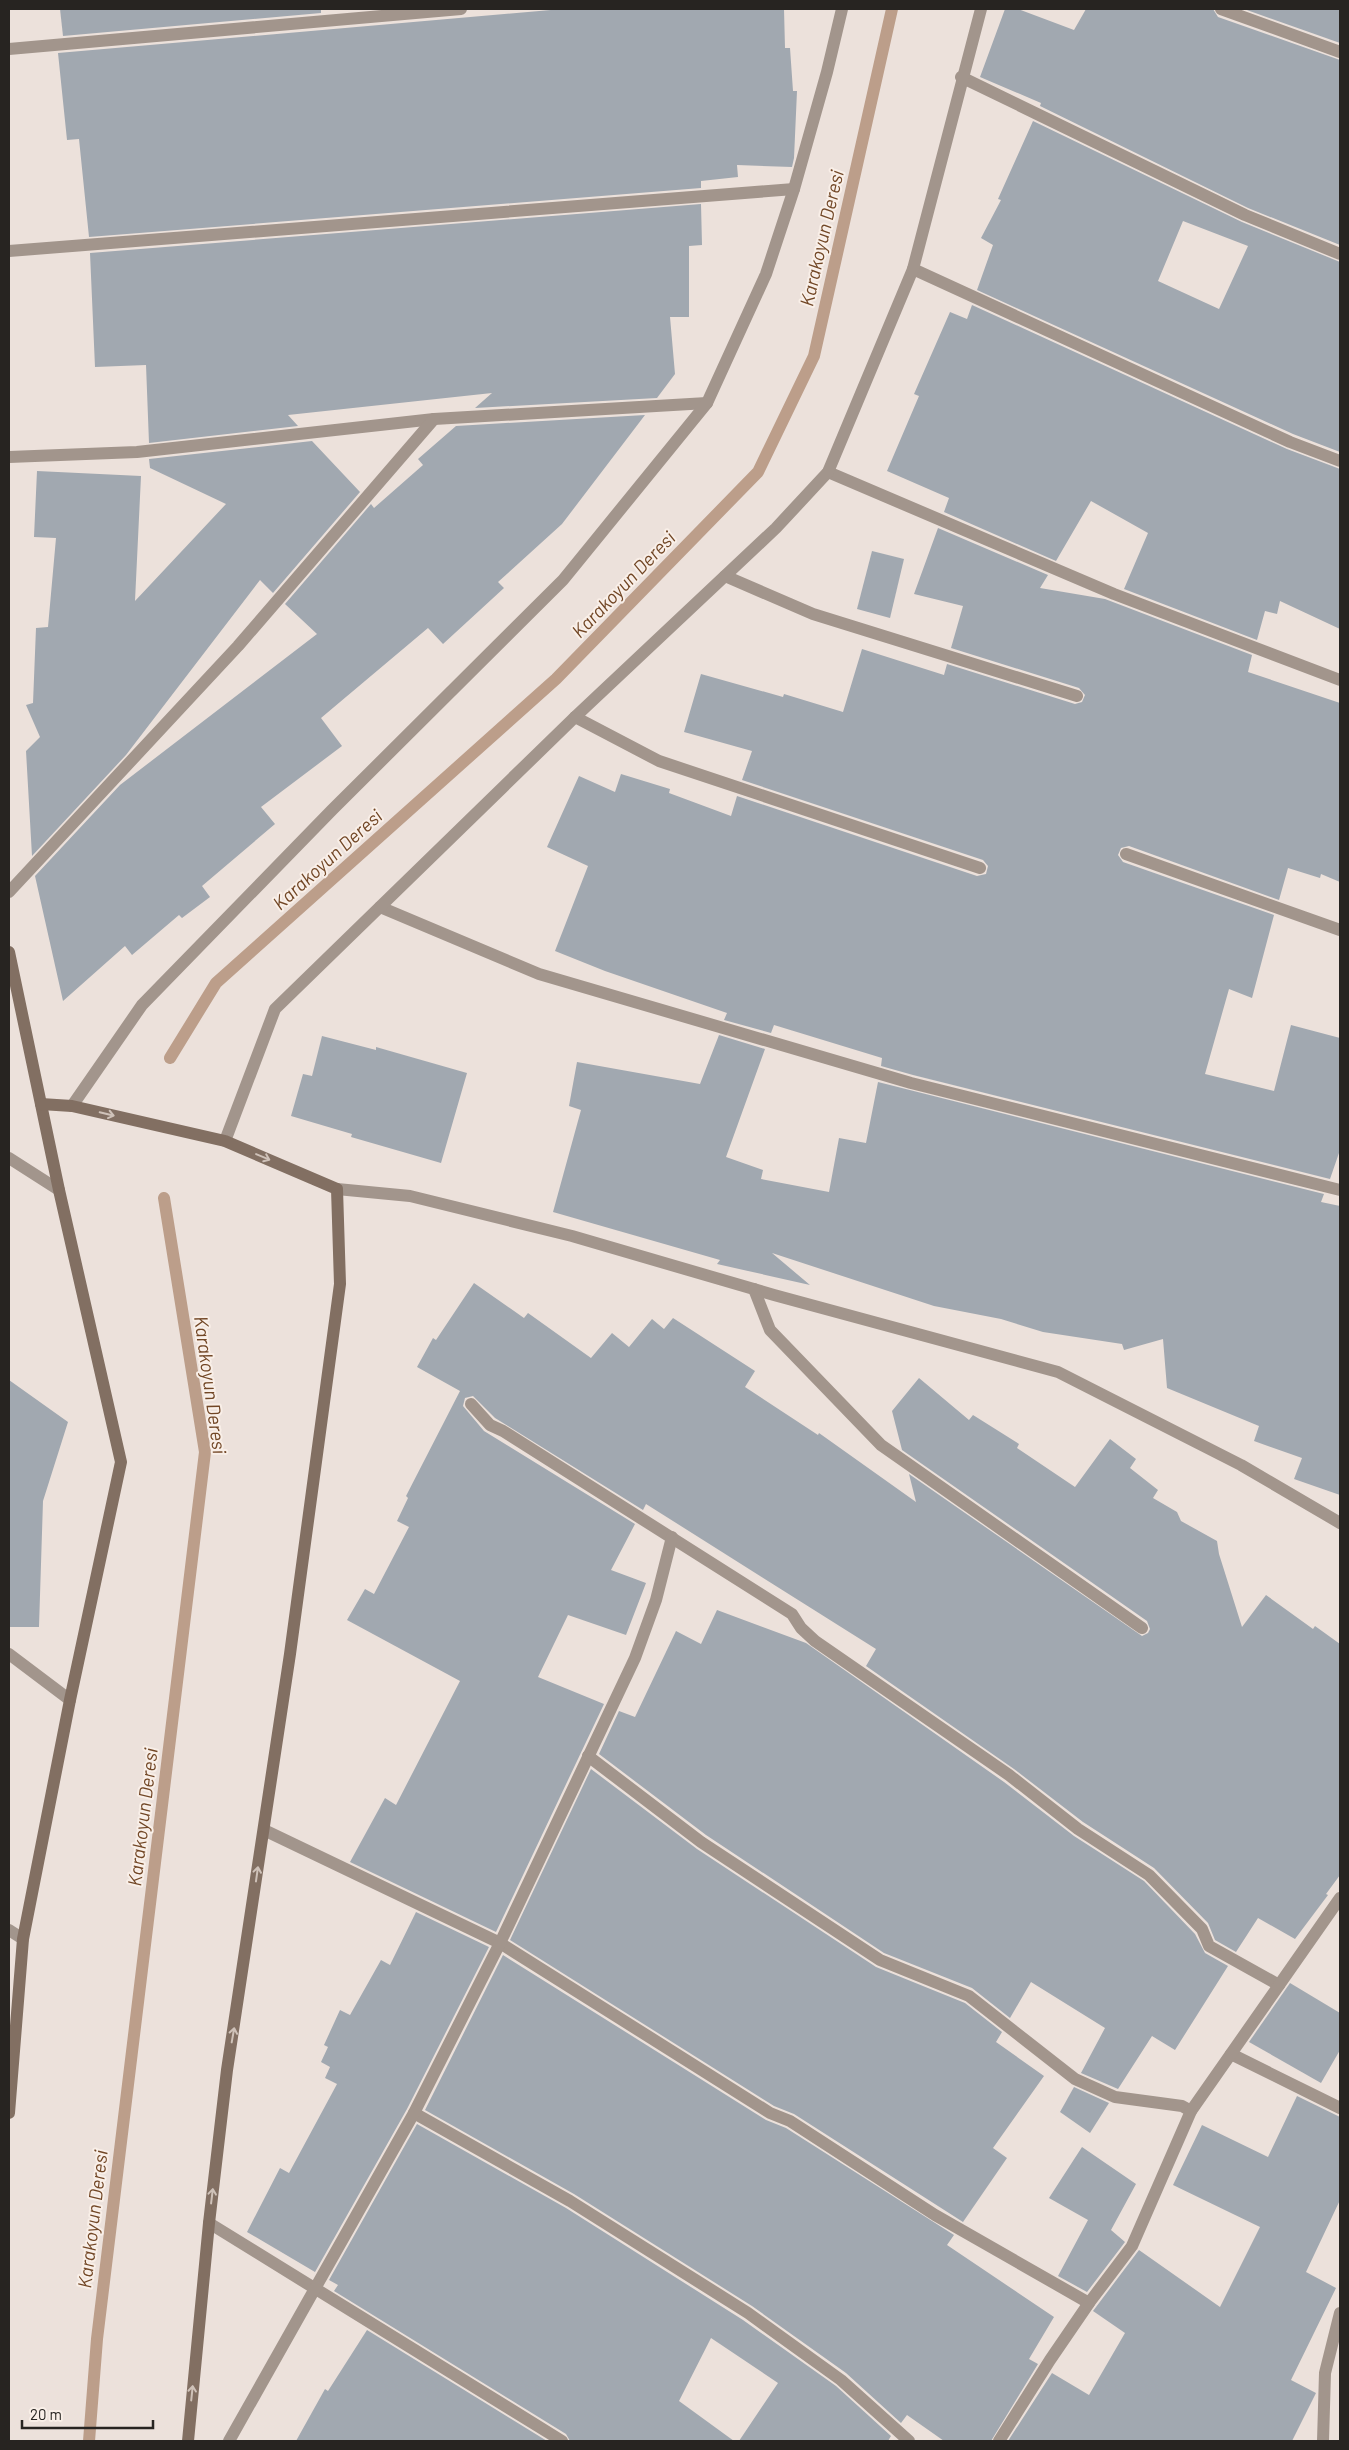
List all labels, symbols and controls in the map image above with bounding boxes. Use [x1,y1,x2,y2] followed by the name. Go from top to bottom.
[794,167,848,308] water label: Karakoyun Deresi
[566,526,680,642] water label: Karakoyun Deresi
[268,804,387,914] water label: Karakoyun Deresi
[98,1110,114,1119] one-way arrow
[255,1152,270,1162] one-way arrow
[190,1314,232,1456] water label: Karakoyun Deresi
[122,1746,162,1887] water label: Karakoyun Deresi
[252,1867,262,1883] one-way arrow
[229,2028,239,2044] one-way arrow
[72,2148,112,2289] water label: Karakoyun Deresi
[207,2189,217,2205] one-way arrow
[187,2385,197,2401] one-way arrow
[22,2398,154,2430] scale bar
[30,2405,62,2423] text: 20 m

